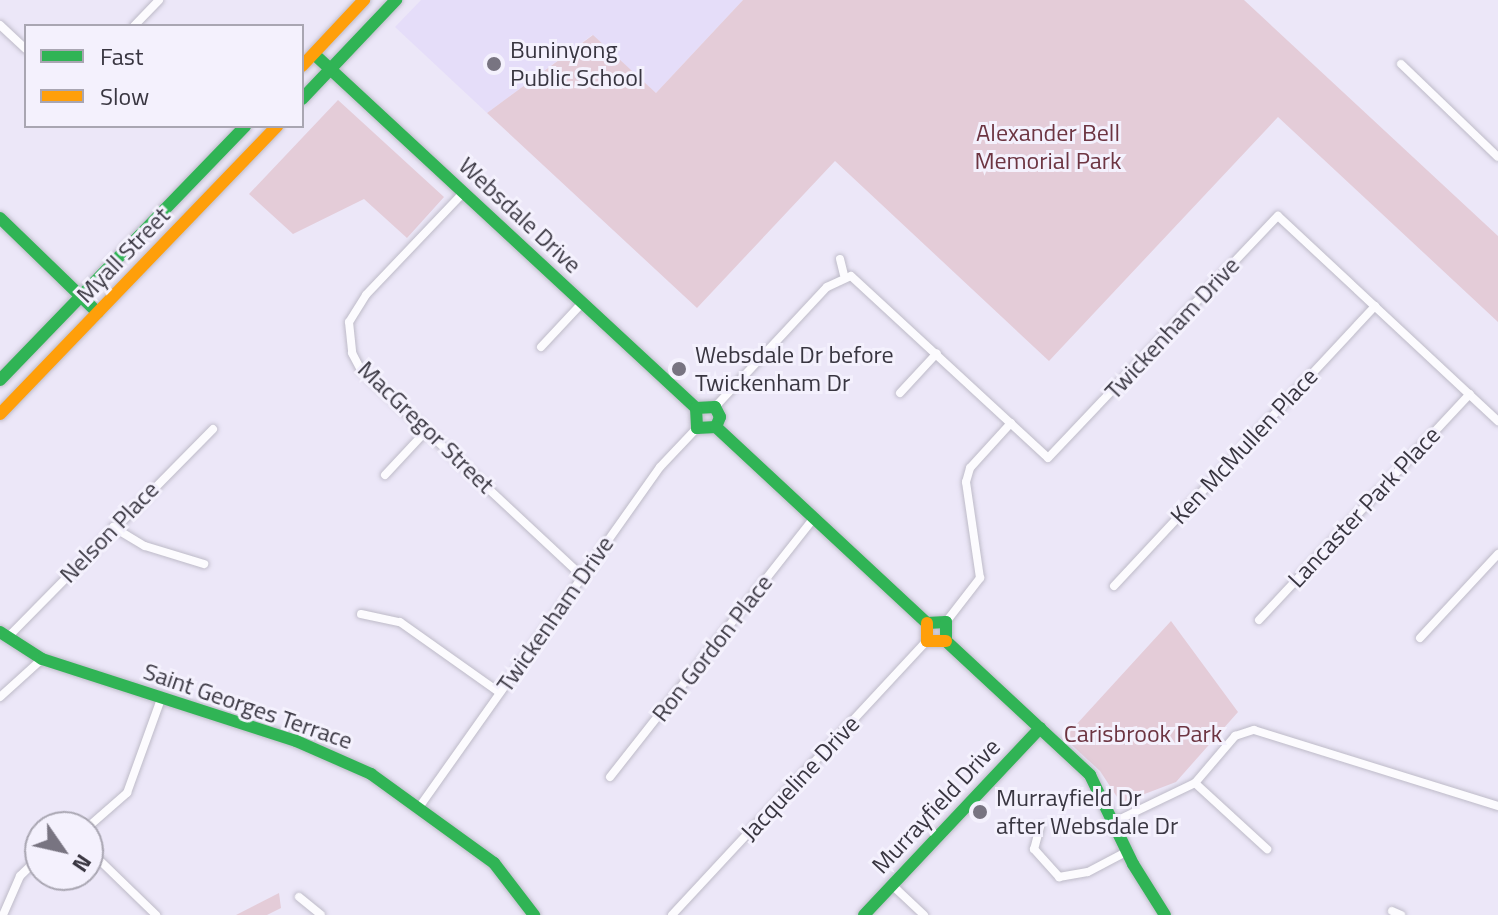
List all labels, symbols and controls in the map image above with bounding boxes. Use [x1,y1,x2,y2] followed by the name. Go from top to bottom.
[24,24,304,128] legend
[510,36,643,92] place label: Buninyong Public School
[100,38,143,74] text: Fast
[485,55,503,73] marker: Buninyong Public School
[100,78,149,114] text: Slow
[974,119,1122,175] park label: Alexander Bell Memorial Park
[453,151,587,279] street label: Websdale Drive
[70,201,176,309] street label: Myall Street
[1099,251,1245,405] street label: Twickenham Drive
[695,341,894,397] place label: Websdale Dr before Twickenham Dr
[352,355,500,499] street label: MacGregor Street
[670,360,688,378] marker: Websdale Dr before Twickenham Dr
[1164,362,1324,530] street label: Ken McMullen Place
[1282,421,1446,593] street label: Lancaster Park Place
[53,475,165,589] street label: Nelson Place
[490,530,620,698] street label: Twickenham Drive
[646,569,778,727] street label: Ron Gordon Place
[140,657,356,755] street label: Saint Georges Terrace
[735,710,865,846] street label: Jacqueline Drive
[1064,720,1222,748] park label: Carisbrook Park
[866,732,1006,880] street label: Murrayfield Drive
[996,784,1178,840] place label: Murrayfield Dr after Websdale Dr
[971,803,989,821] marker: Murrayfield Dr after Websdale Dr
[24,811,104,891] north arrow
[64,847,101,879] text: N

